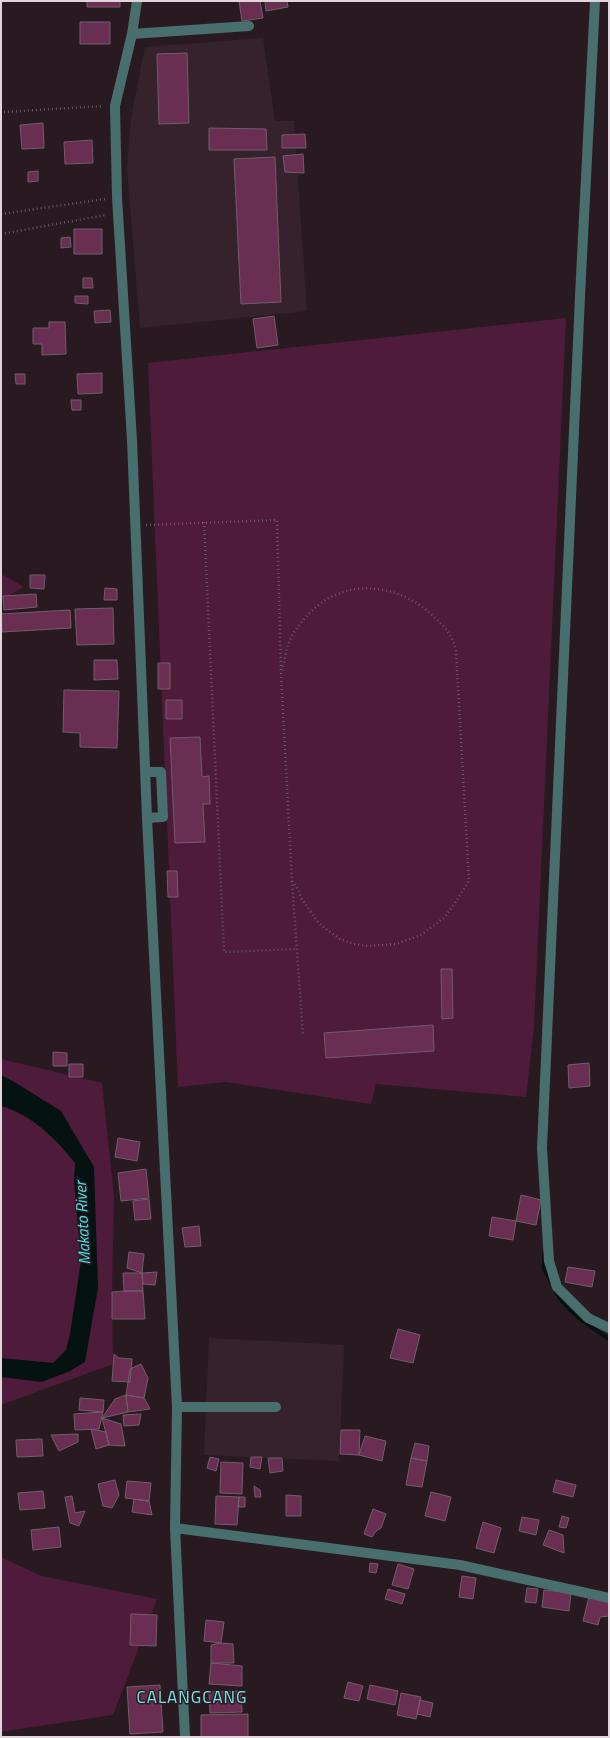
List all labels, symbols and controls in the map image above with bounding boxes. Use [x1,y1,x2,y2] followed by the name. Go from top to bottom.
[68,1179,96,1265] water label: Makato River
[137,1684,247,1710] district label: CALANGCANG

